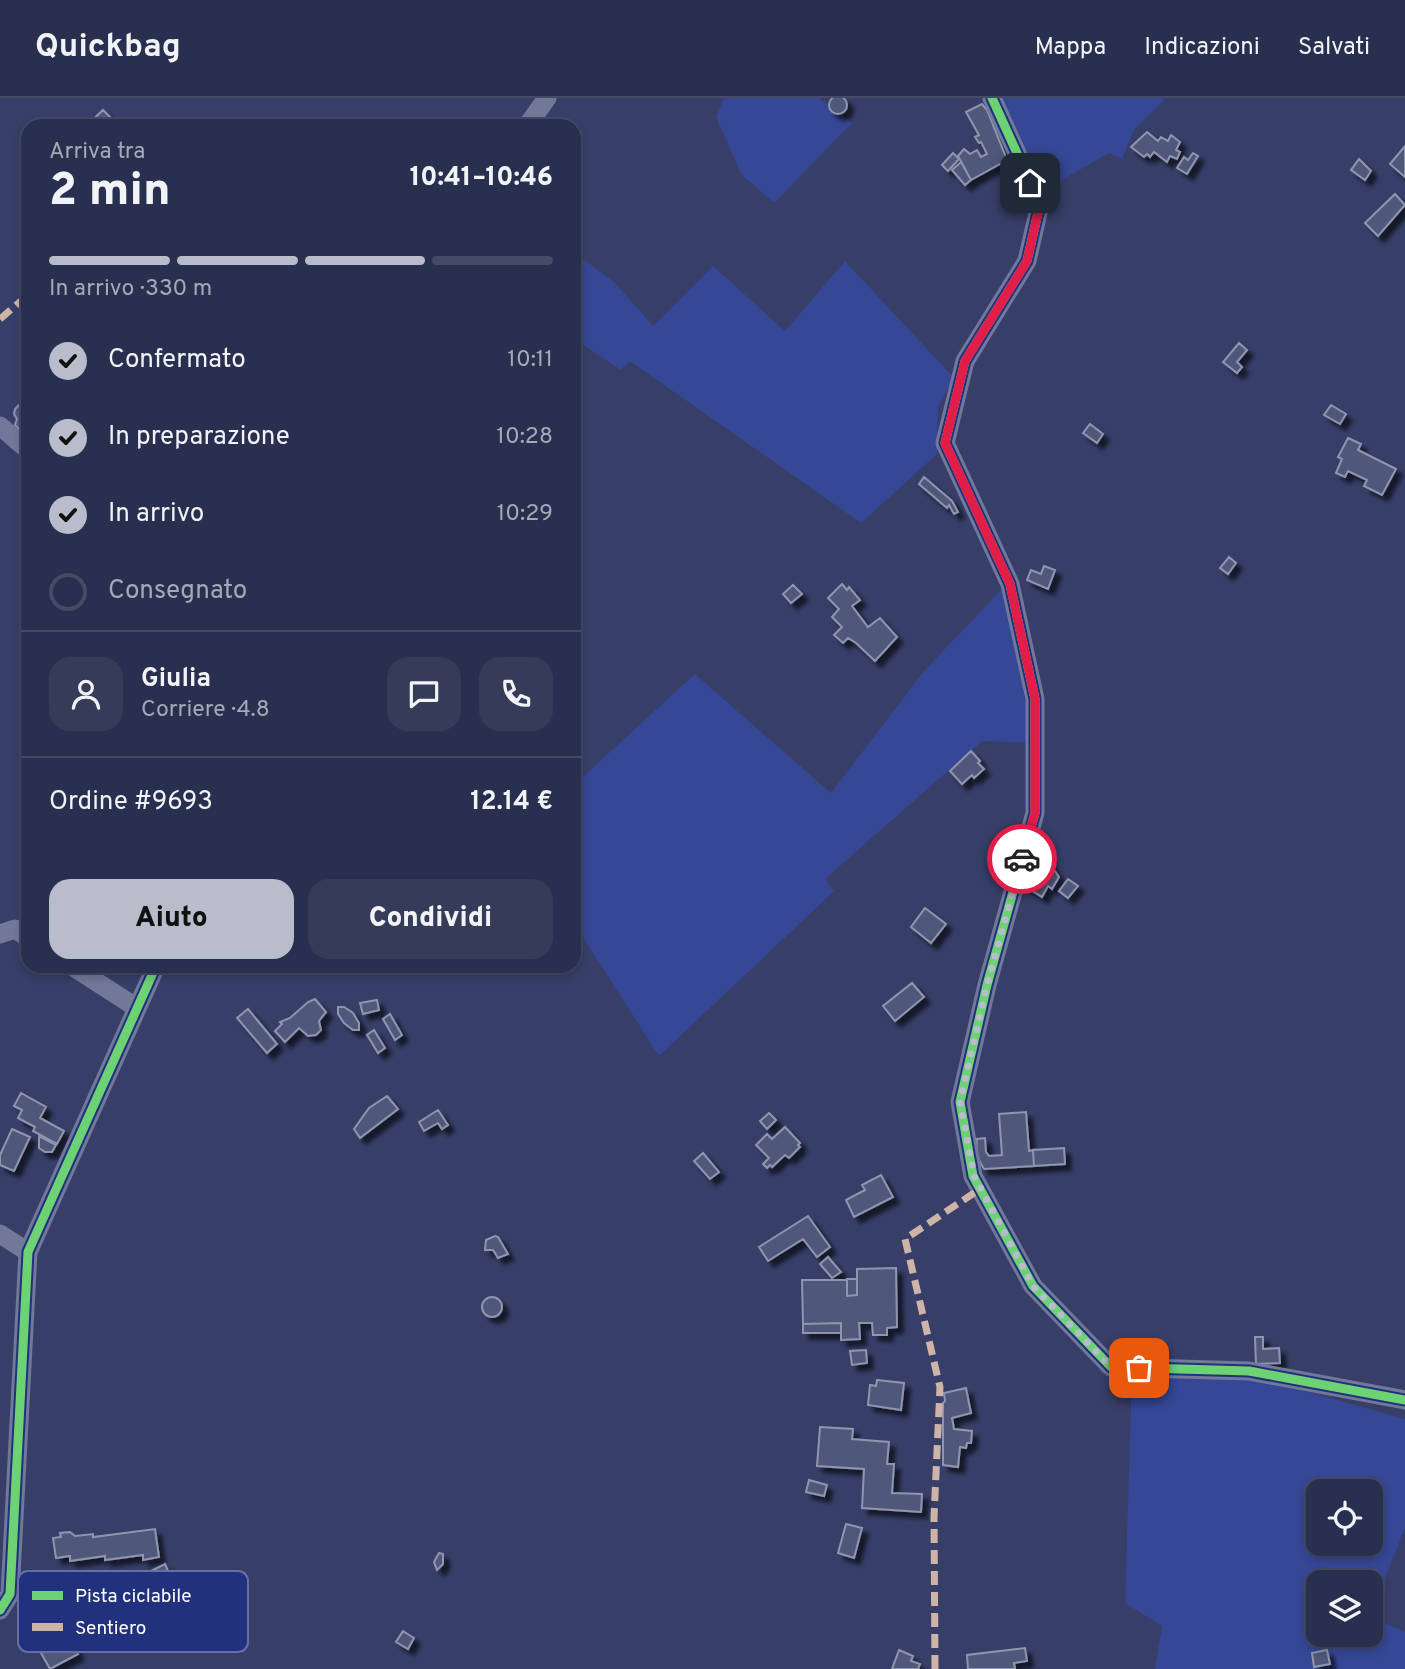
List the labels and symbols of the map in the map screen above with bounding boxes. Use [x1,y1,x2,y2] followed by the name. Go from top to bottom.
[1000,153,1060,213] pin
[987,824,1057,894] courier
[1109,1338,1169,1398] pin
[18,1571,248,1652] legend
[75,1585,191,1609] text: Pista ciclabile
[75,1617,146,1641] text: Sentiero

